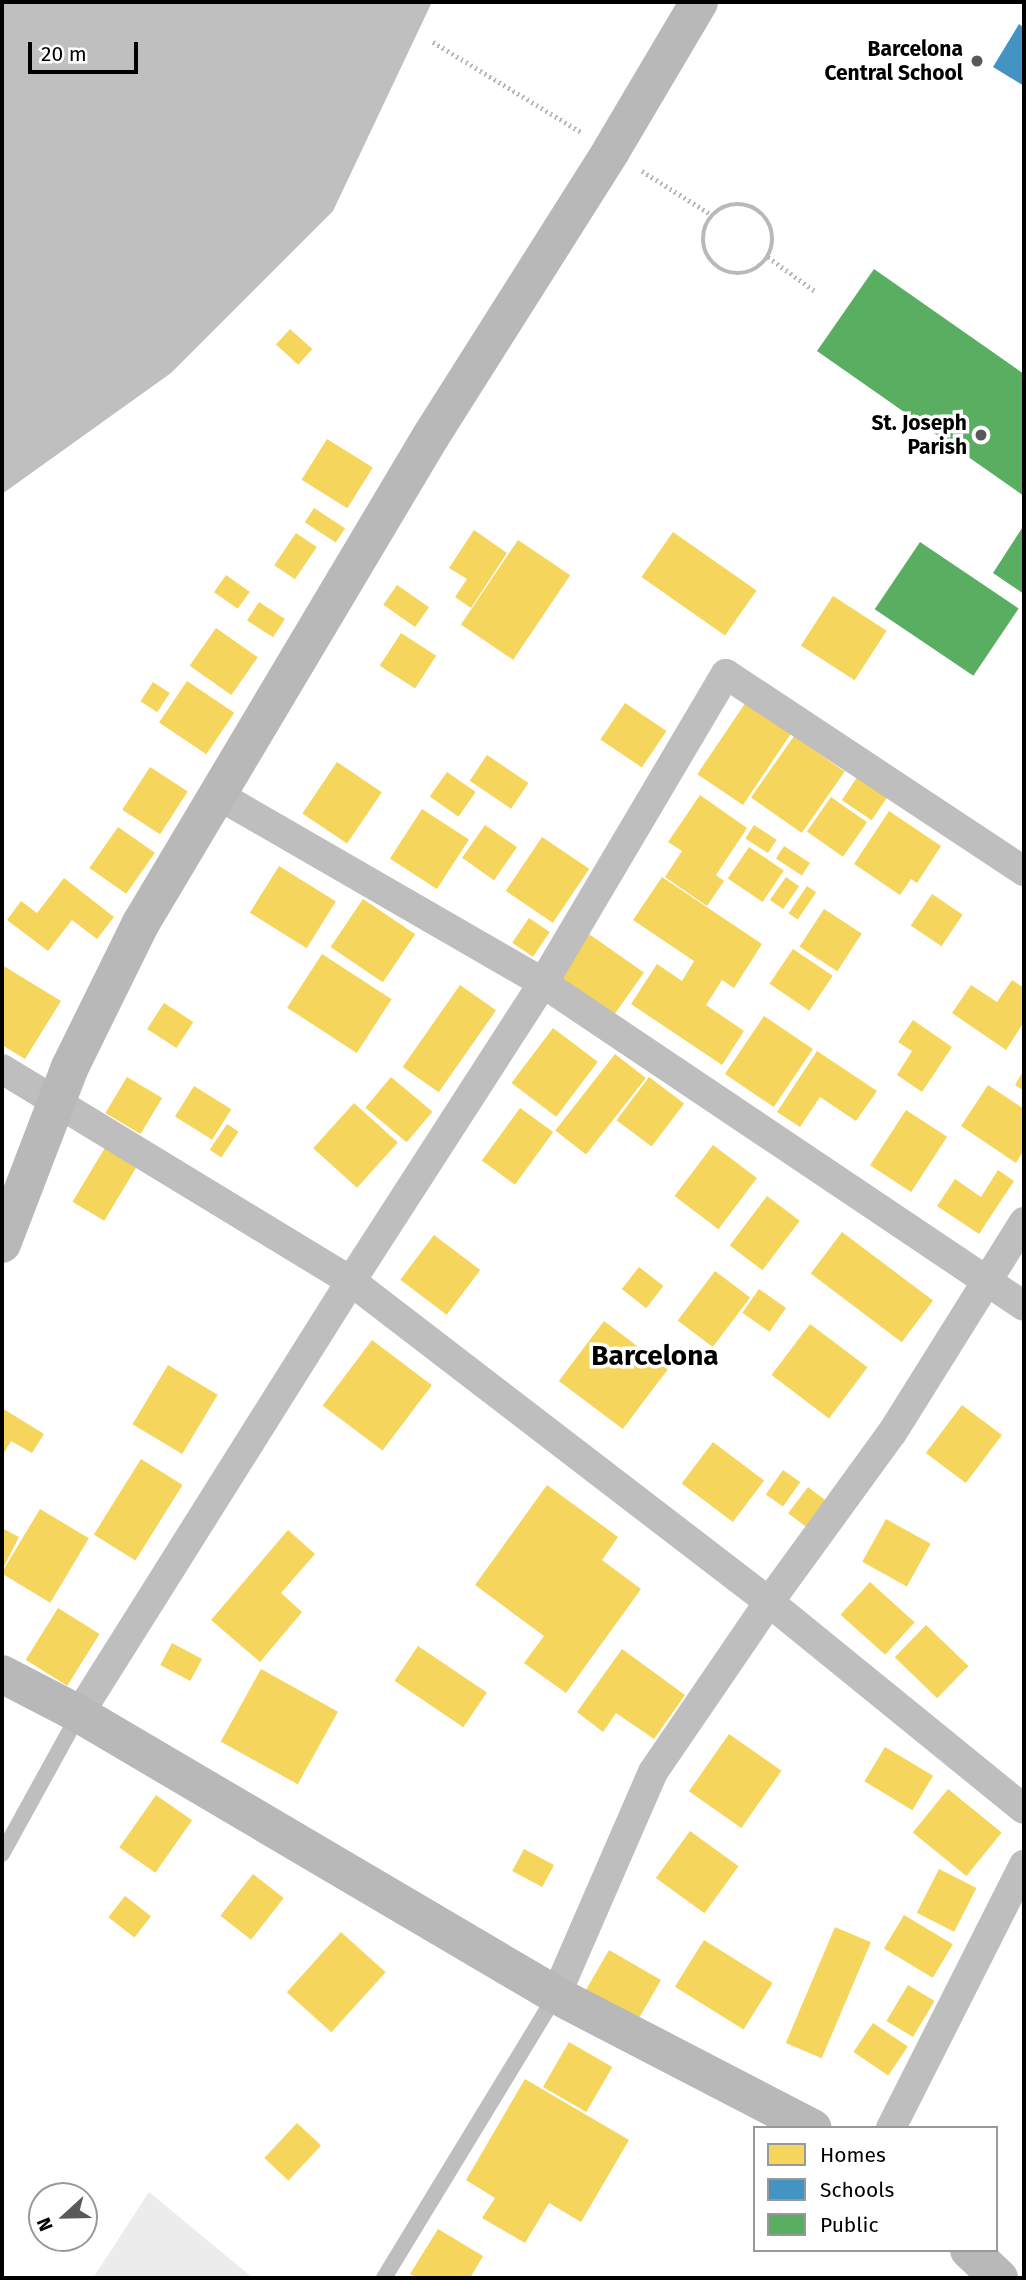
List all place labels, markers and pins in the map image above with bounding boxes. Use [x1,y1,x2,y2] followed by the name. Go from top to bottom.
[824,36,963,86] place label: Barcelona Central School
[969,53,985,69] marker: Barcelona Central School
[871,410,967,460] place label: St. Joseph Parish
[973,427,989,443] marker: St. Joseph Parish

